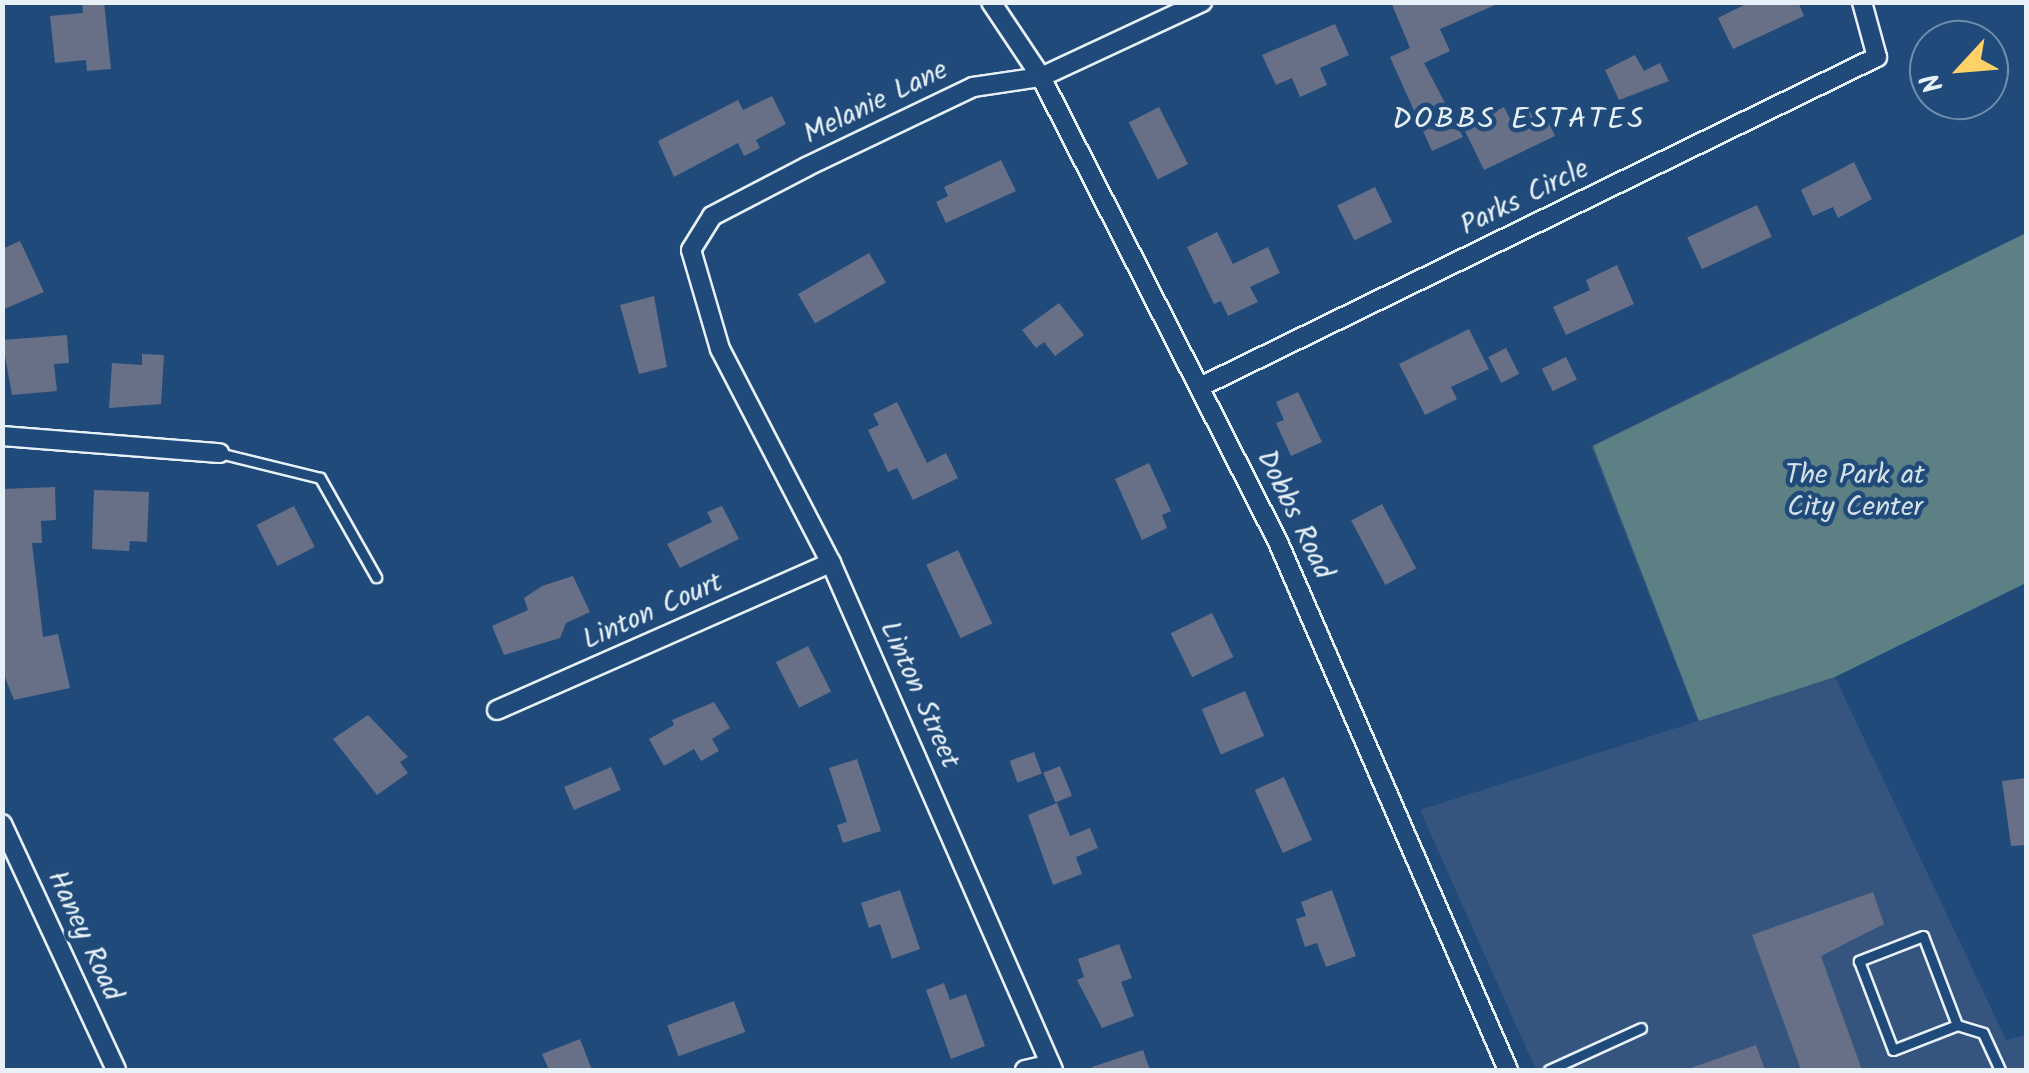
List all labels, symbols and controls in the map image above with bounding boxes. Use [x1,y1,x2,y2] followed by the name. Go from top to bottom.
[1909,20,2009,120] north arrow
[799,54,953,152] street label: Melanie Lane
[1909,65,1957,100] text: N
[1392,102,1646,138] district label: DOBBS ESTATES
[1455,153,1595,243] street label: Parks Circle
[1248,445,1340,585] street label: Dobbs Road
[1785,459,1925,525] park label: The Park at City Center
[578,566,728,658] street label: Linton Court
[872,616,966,774] street label: Linton Street
[39,865,129,1007] street label: Haney Road

